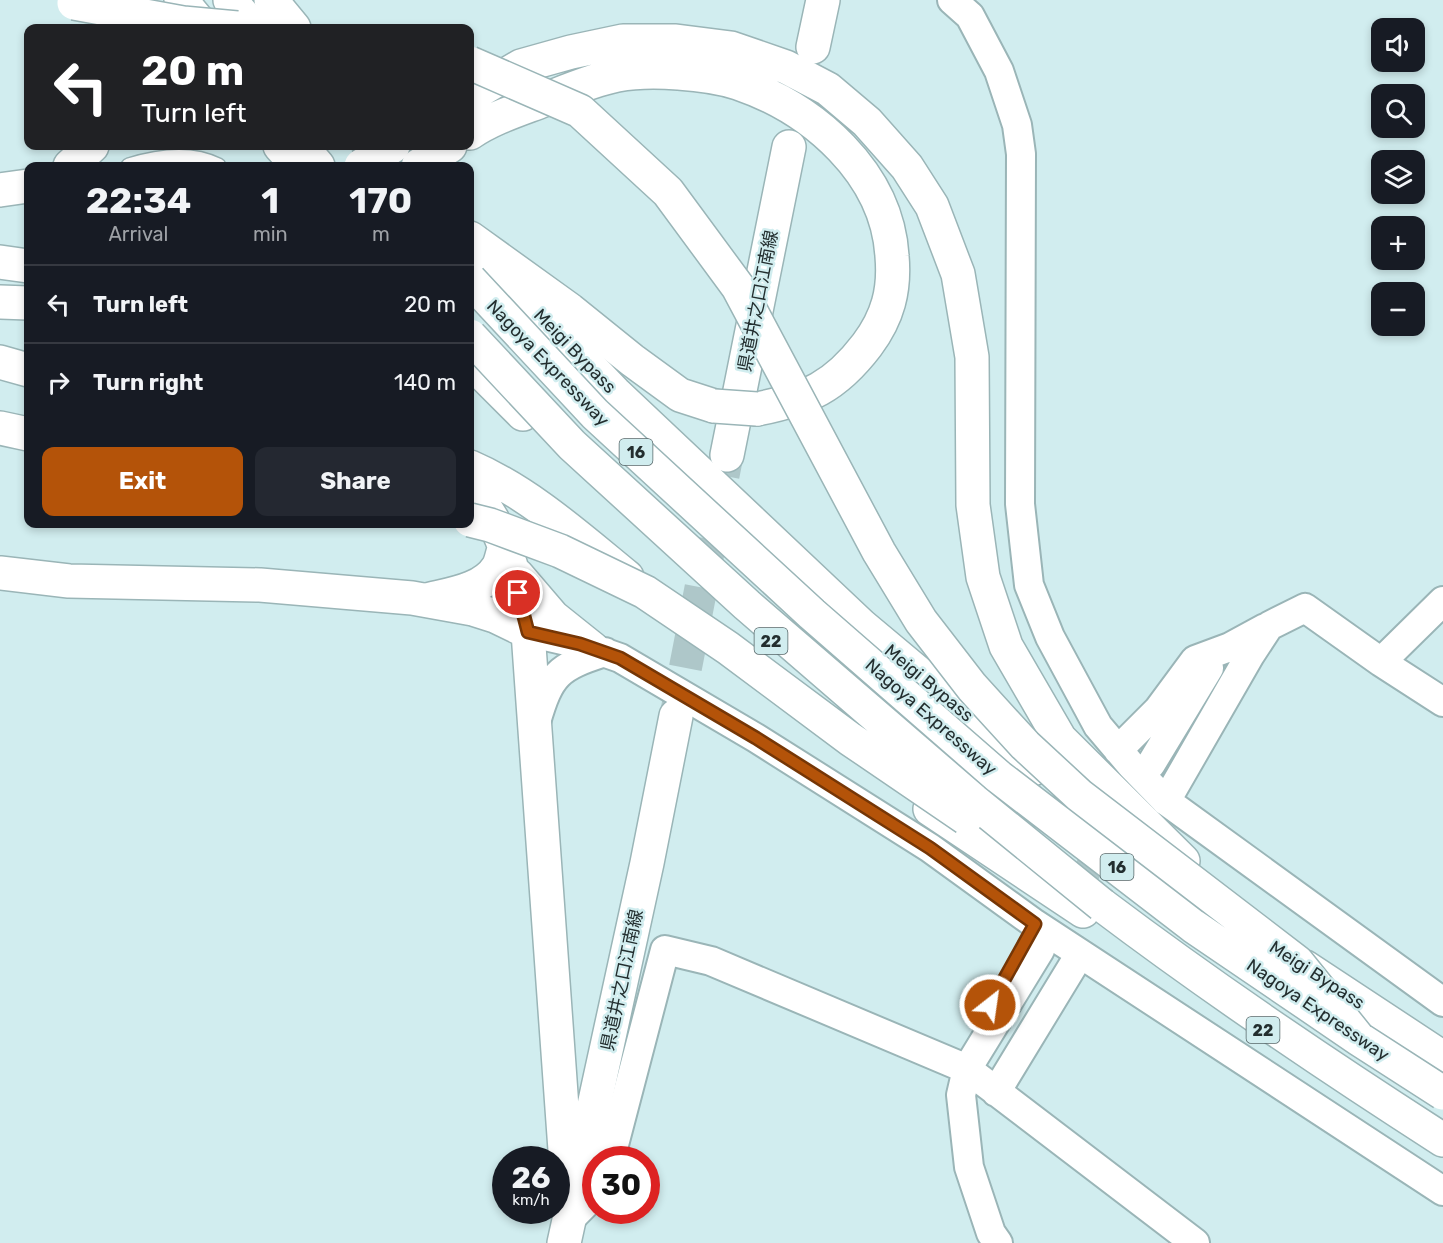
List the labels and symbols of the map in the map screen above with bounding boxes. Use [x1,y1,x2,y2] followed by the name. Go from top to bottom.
[733,228,783,374] street label: 県道井之口江南線
[482,295,614,431] street label: Nagoya Expressway
[529,304,621,398] street label: Meigi Bypass
[620,439,652,465] road number: 16
[492,567,543,618] pin
[754,628,788,654] road number: 22
[880,639,978,727] street label: Meigi Bypass
[861,654,1001,780] street label: Nagoya Expressway
[1100,854,1134,880] road number: 16
[596,907,648,1053] street label: 県道井之口江南線
[1265,936,1369,1014] street label: Meigi Bypass
[1243,954,1393,1066] street label: Nagoya Expressway
[958,973,1022,1037] position arrow
[1246,1017,1280,1043] road number: 22
[582,1146,660,1224] speed limit sign: 30

